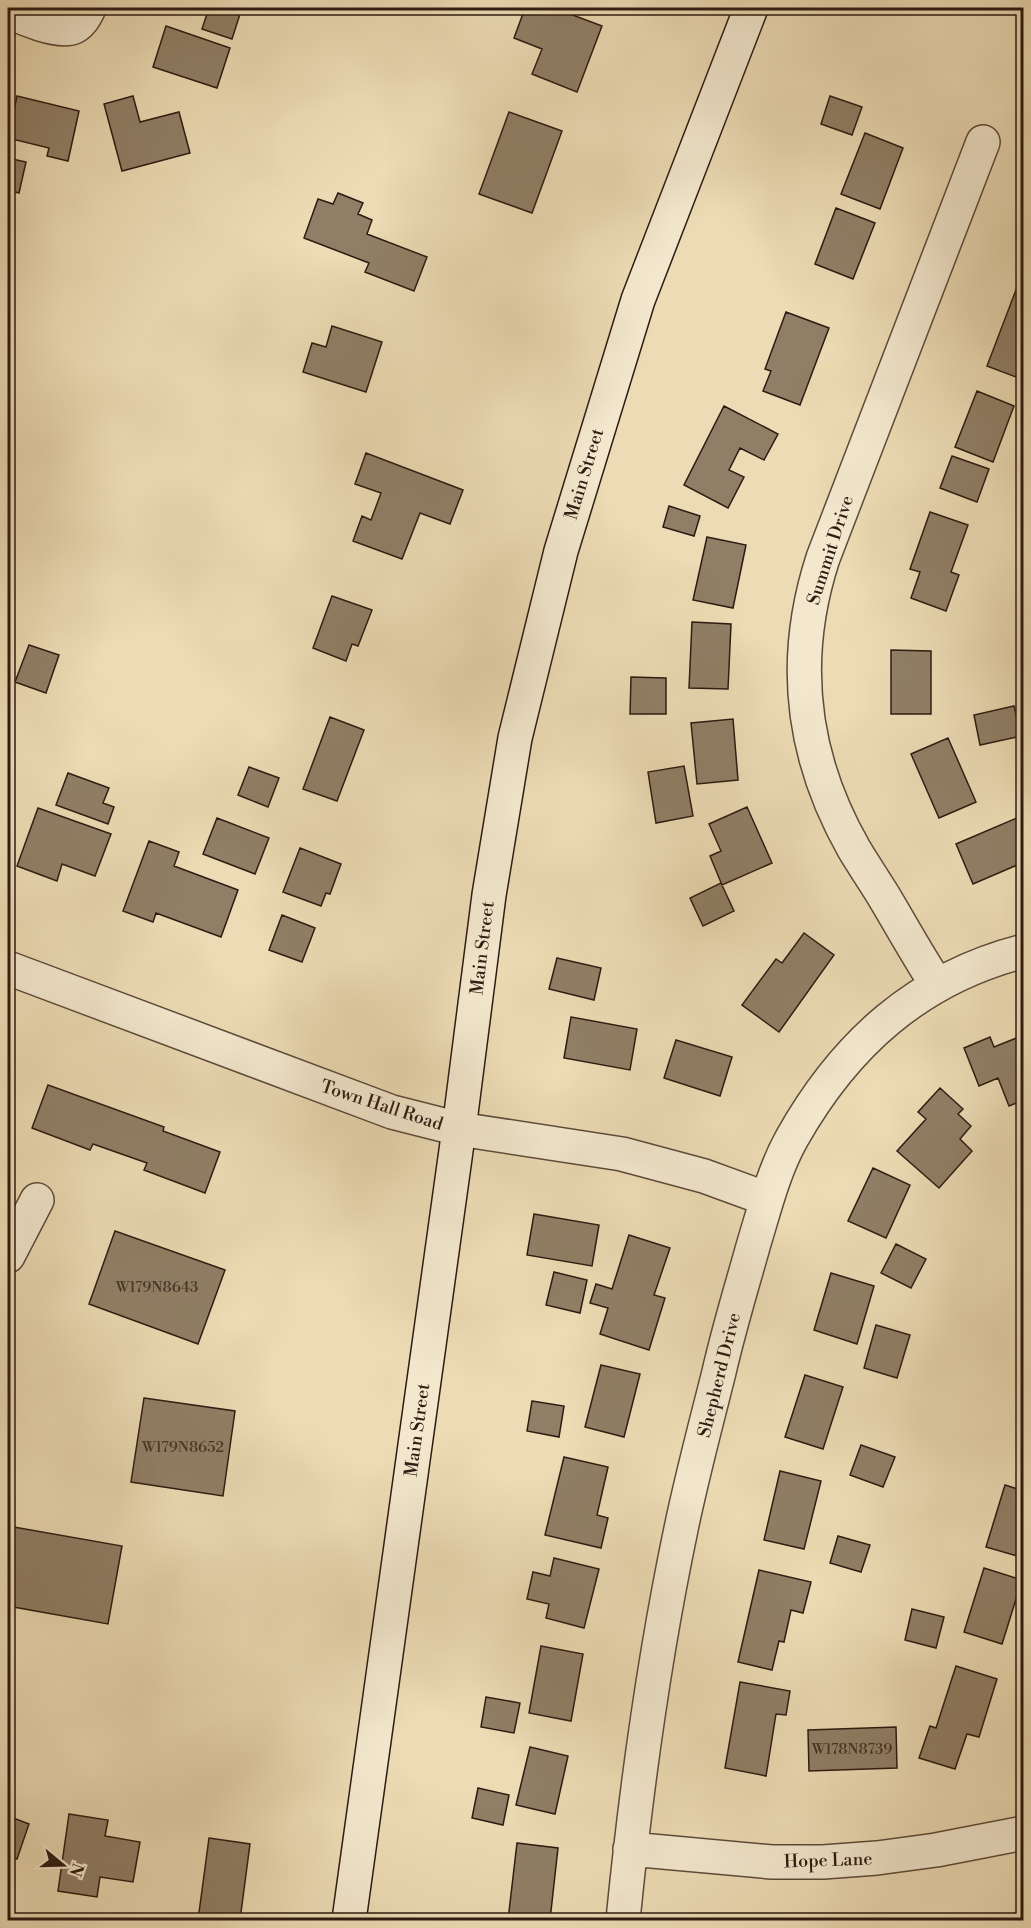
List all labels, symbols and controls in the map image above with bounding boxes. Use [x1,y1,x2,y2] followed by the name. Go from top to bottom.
[560,425,609,523] street label: Main Street
[802,493,859,608] street label: Summit Drive
[465,899,500,996] street label: Main Street
[318,1075,447,1136] street label: Town Hall Road
[115,1278,198,1297] house number: W179N8643
[693,1310,746,1440] street label: Shepherd Drive
[400,1381,436,1478] street label: Main Street
[141,1438,224,1457] house number: W179N8652
[811,1740,892,1759] house number: W178N8739
[33,1835,93,1895] north arrow
[783,1847,873,1874] street label: Hope Lane
[65,1860,88,1879] text: N

